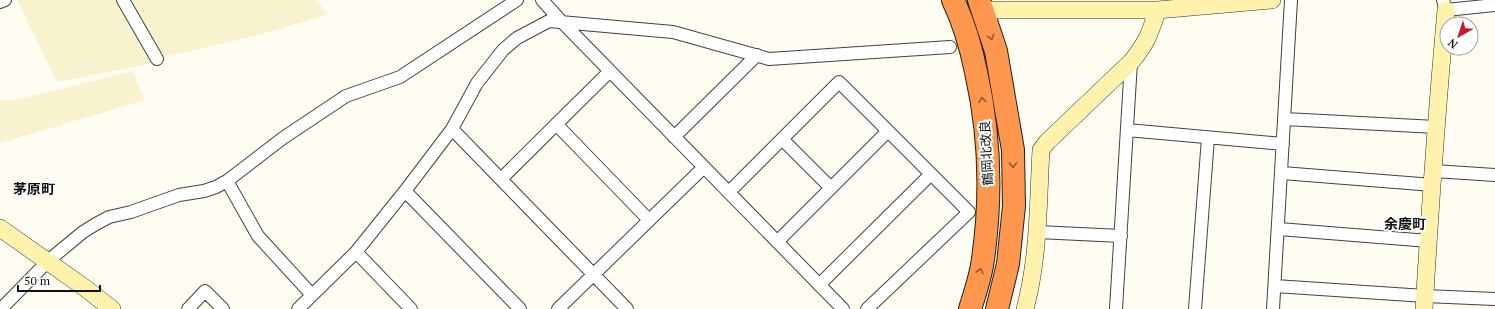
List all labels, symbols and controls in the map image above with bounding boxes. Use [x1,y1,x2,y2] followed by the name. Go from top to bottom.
[1439,16,1479,56] north arrow
[986,33,995,40] one-way arrow
[1445,35,1460,52] text: N
[978,97,987,103] one-way arrow
[975,120,997,186] street label: 鶴岡北改良
[1009,162,1017,168] one-way arrow
[13,179,55,198] district label: 茅原町
[1384,214,1426,233] district label: 余慶町
[18,267,100,293] scale bar
[975,268,984,275] one-way arrow
[24,273,51,288] text: 50 m

